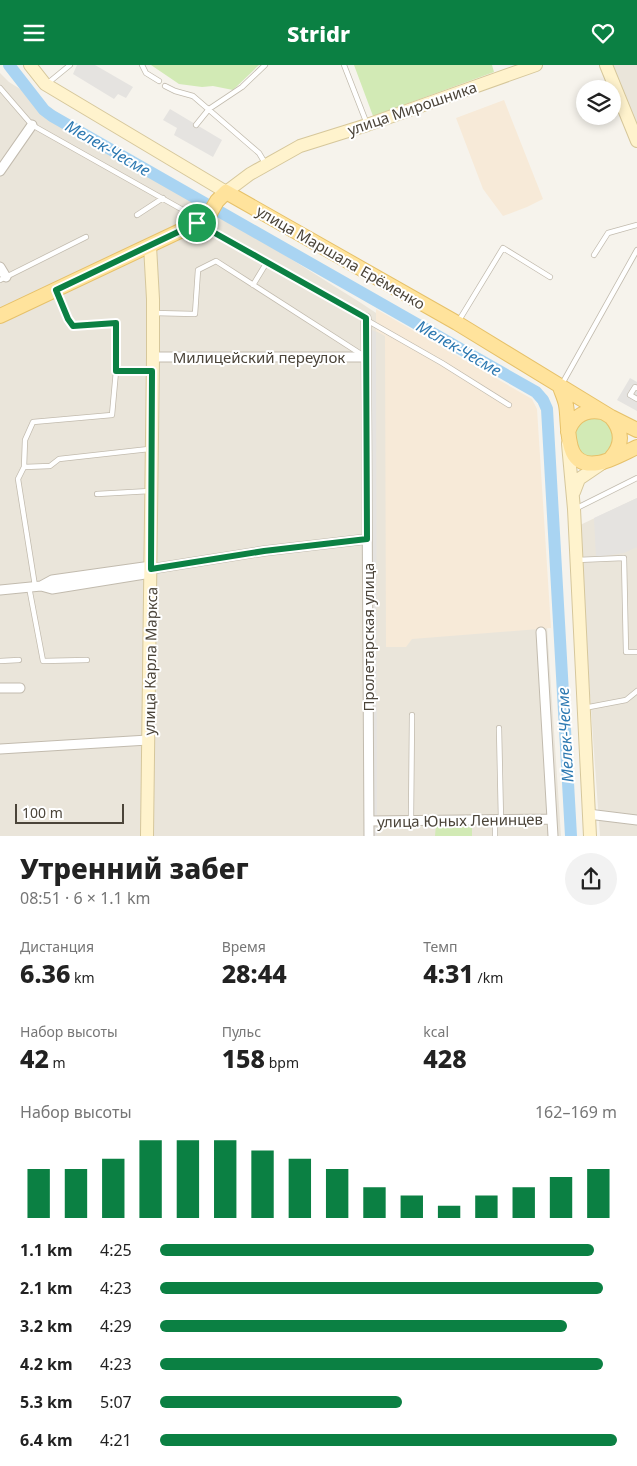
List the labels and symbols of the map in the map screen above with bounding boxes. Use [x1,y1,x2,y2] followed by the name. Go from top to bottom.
[345,77,479,139] street label: улица Мирошника
[61,115,155,181] water label: Мелек-Чесме
[253,200,429,314] street label: улица Маршала Ерёменко
[176,202,218,244] pin
[412,315,506,381] water label: Мелек-Чесме
[173,347,345,367] street label: Милицейский переулок
[358,563,378,711] street label: Пролетарская улица
[139,587,161,735] street label: улица Карла Маркса
[552,687,578,783] water label: Мелек-Чесме
[15,801,124,824] scale bar
[377,809,543,831] street label: улица Юных Ленинцев

